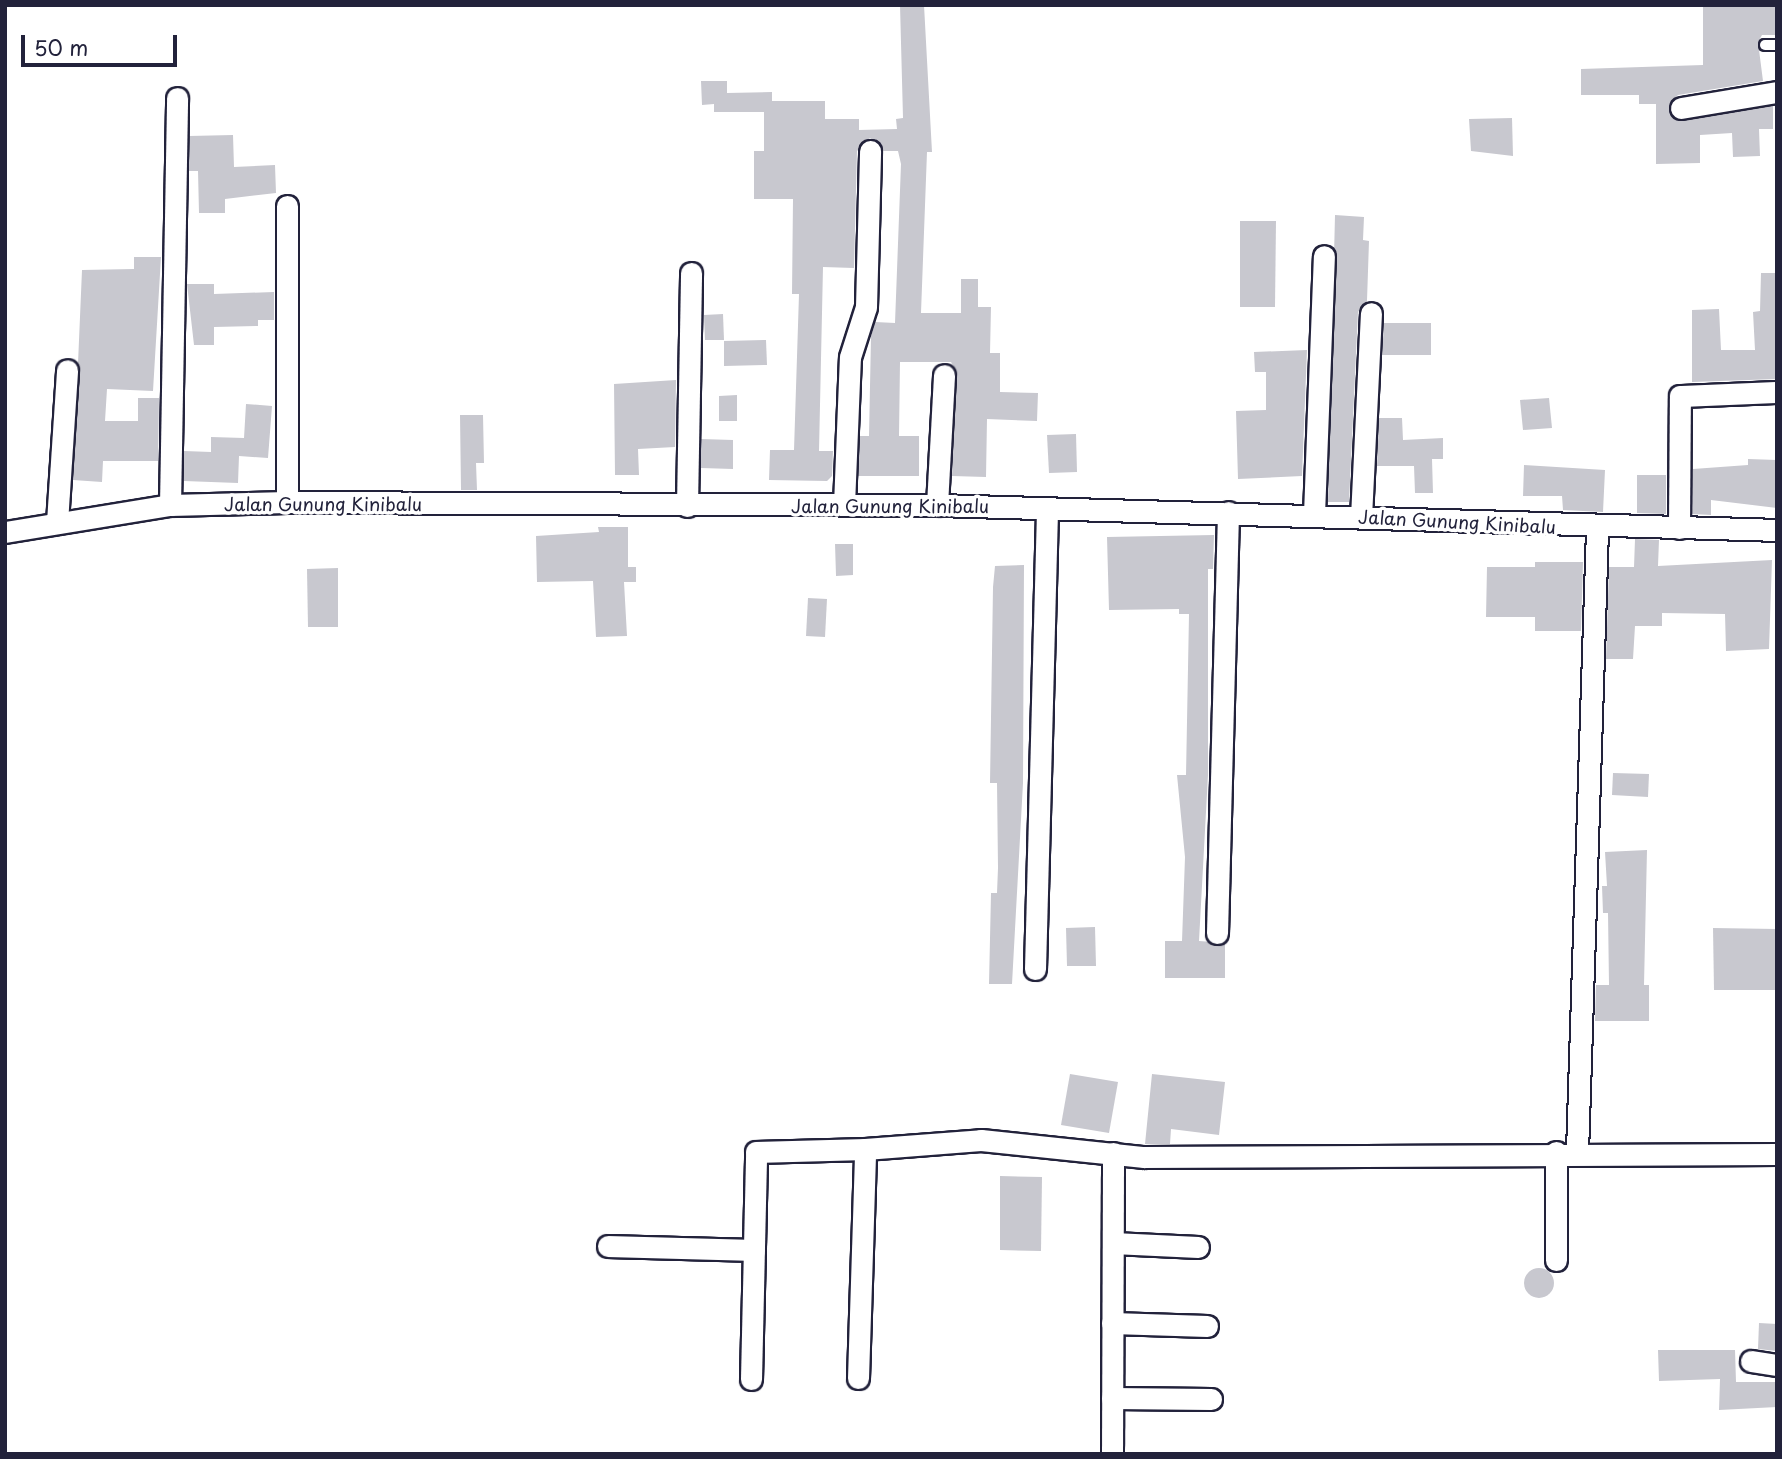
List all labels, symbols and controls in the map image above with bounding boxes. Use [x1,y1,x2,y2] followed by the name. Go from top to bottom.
[24,21,180,65] scale bar
[34,31,88,63] text: 50 m
[224,493,422,515] street label: Jalan Gunung Kinibalu
[791,495,989,517] street label: Jalan Gunung Kinibalu
[1357,506,1557,538] street label: Jalan Gunung Kinibalu

